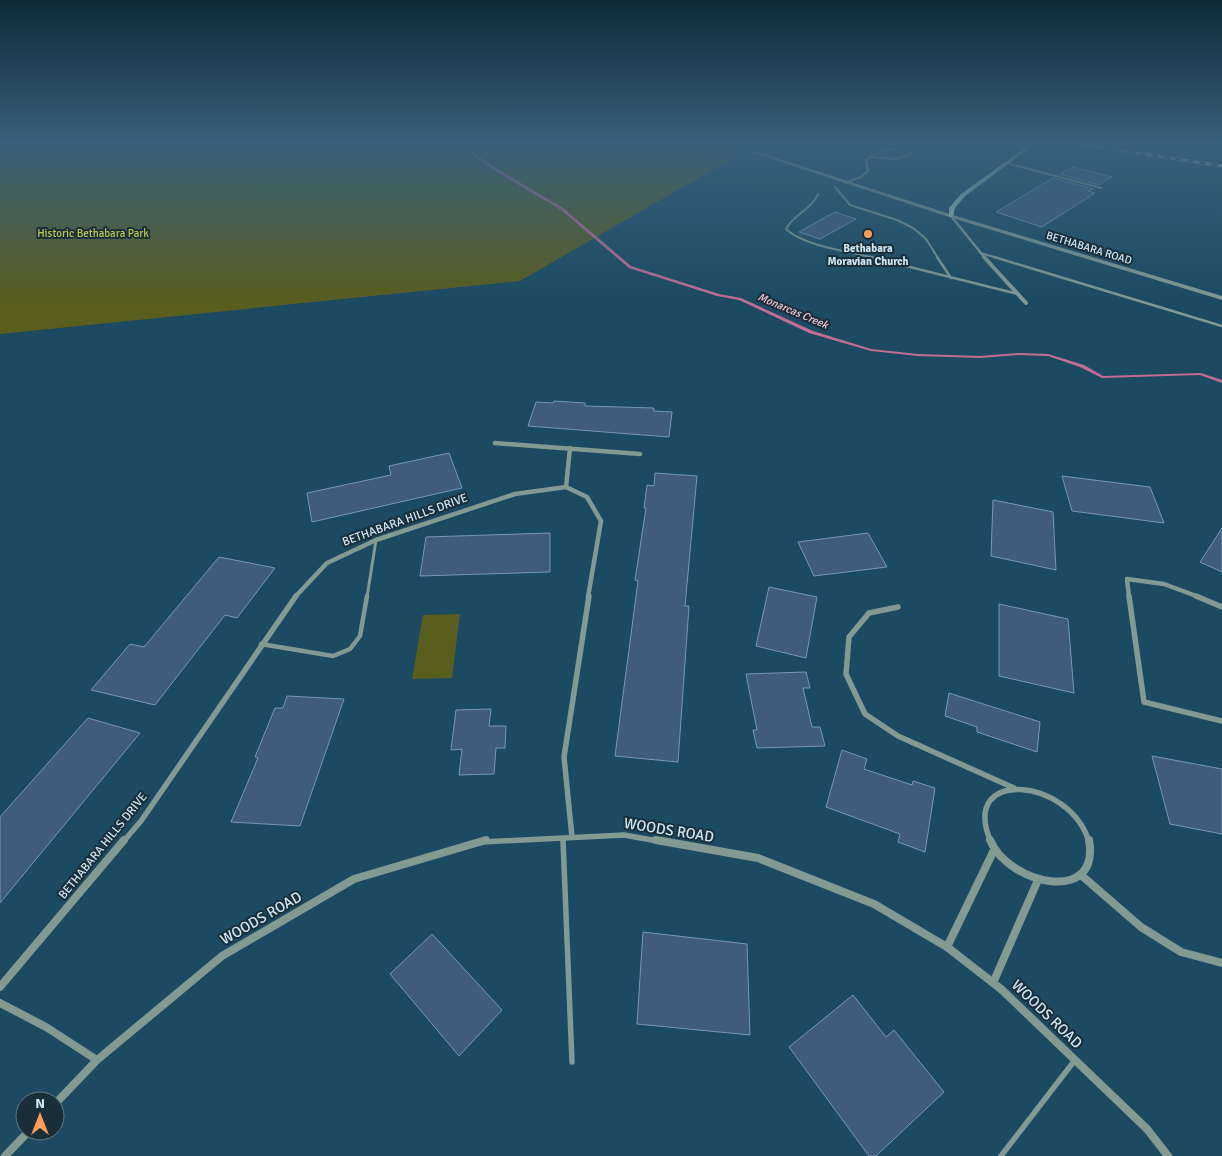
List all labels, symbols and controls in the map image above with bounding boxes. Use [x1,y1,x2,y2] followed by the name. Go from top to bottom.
[37,227,149,240] park label: Historic Bethabara Park
[862,228,874,240] marker: Bethabara Moravian Church
[1045,229,1133,267] street label: BETHABARA ROAD
[827,242,909,268] place label: Bethabara Moravian Church
[756,290,831,332] water label: Monarcas Creek
[340,490,470,550] street label: BETHABARA HILLS DRIVE
[55,790,151,902] street label: BETHABARA HILLS DRIVE
[623,814,715,846] street label: WOODS ROAD
[217,887,305,949] street label: WOODS ROAD
[1008,976,1086,1052] street label: WOODS ROAD
[15,1091,65,1141] north arrow
[35,1095,45,1112] text: N

